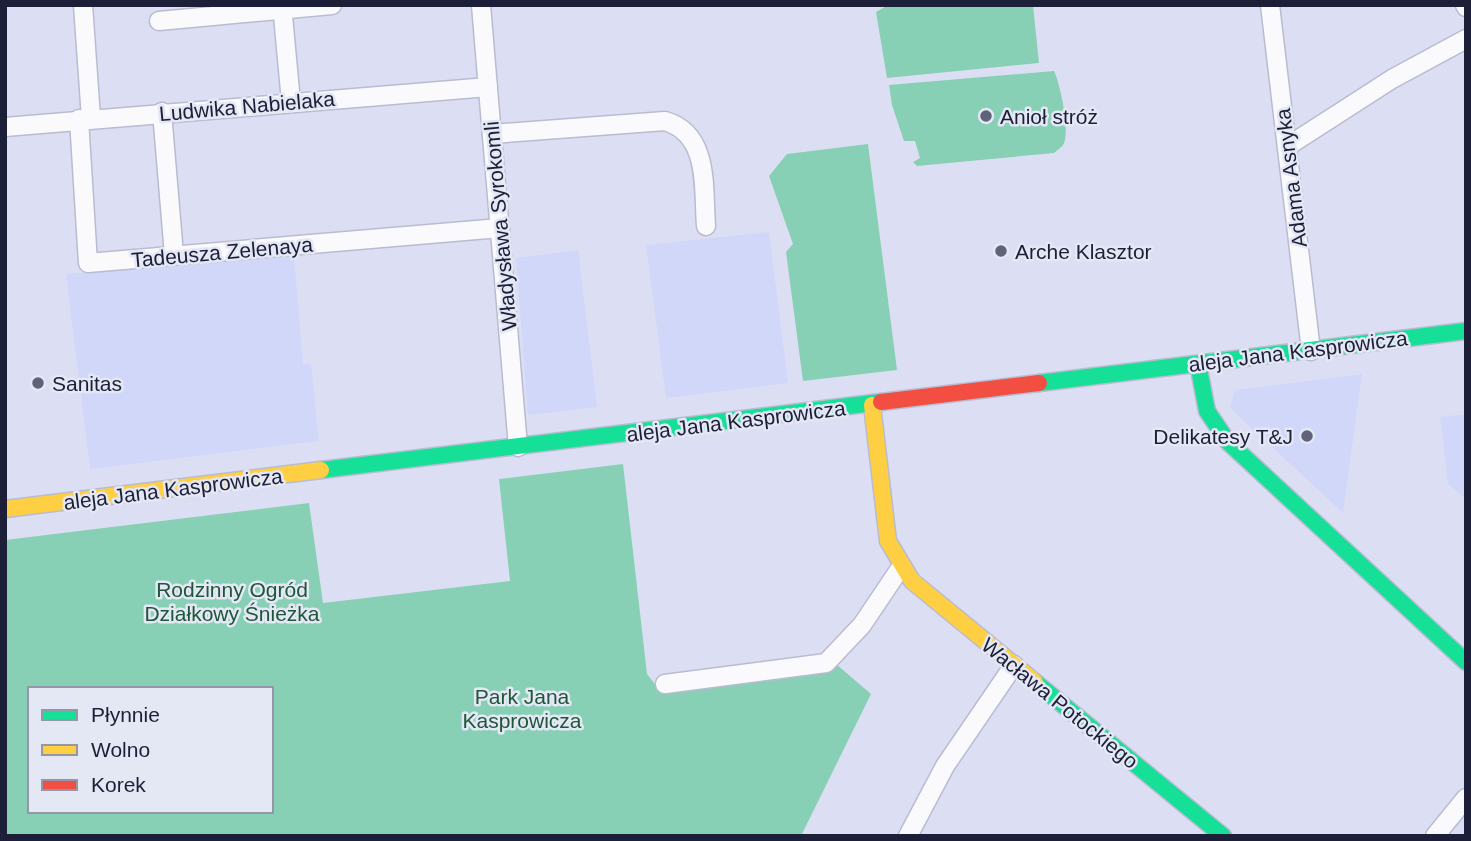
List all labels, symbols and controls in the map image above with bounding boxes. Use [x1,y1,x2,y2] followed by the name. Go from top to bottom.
[158,87,336,125] street label: Ludwika Nabielaka
[1000,105,1098,128] place label: Anioł stróż
[1271,107,1311,249] street label: Adama Asnyka
[978,108,994,124] marker: Anioł stróż
[479,120,521,332] street label: Władysława Syrokomli
[130,233,314,271] street label: Tadeusza Zelenaya
[1015,240,1152,263] place label: Arche Klasztor
[993,243,1009,259] marker: Arche Klasztor
[1187,326,1409,376] street label: aleja Jana Kasprowicza
[52,372,122,395] place label: Sanitas
[30,375,46,391] marker: Sanitas
[625,396,847,446] street label: aleja Jana Kasprowicza
[1153,425,1293,448] place label: Delikatesy T&J
[1299,428,1315,444] marker: Delikatesy T&J
[62,464,284,514] street label: aleja Jana Kasprowicza
[144,578,320,625] park label: Rodzinny Ogród Działkowy Śnieżka
[977,633,1143,773] street label: Wacława Potockiego
[462,685,582,732] park label: Park Jana Kasprowicza
[28,687,273,813] legend
[91,703,160,726] text: Płynnie
[91,738,150,761] text: Wolno
[91,773,146,796] text: Korek

